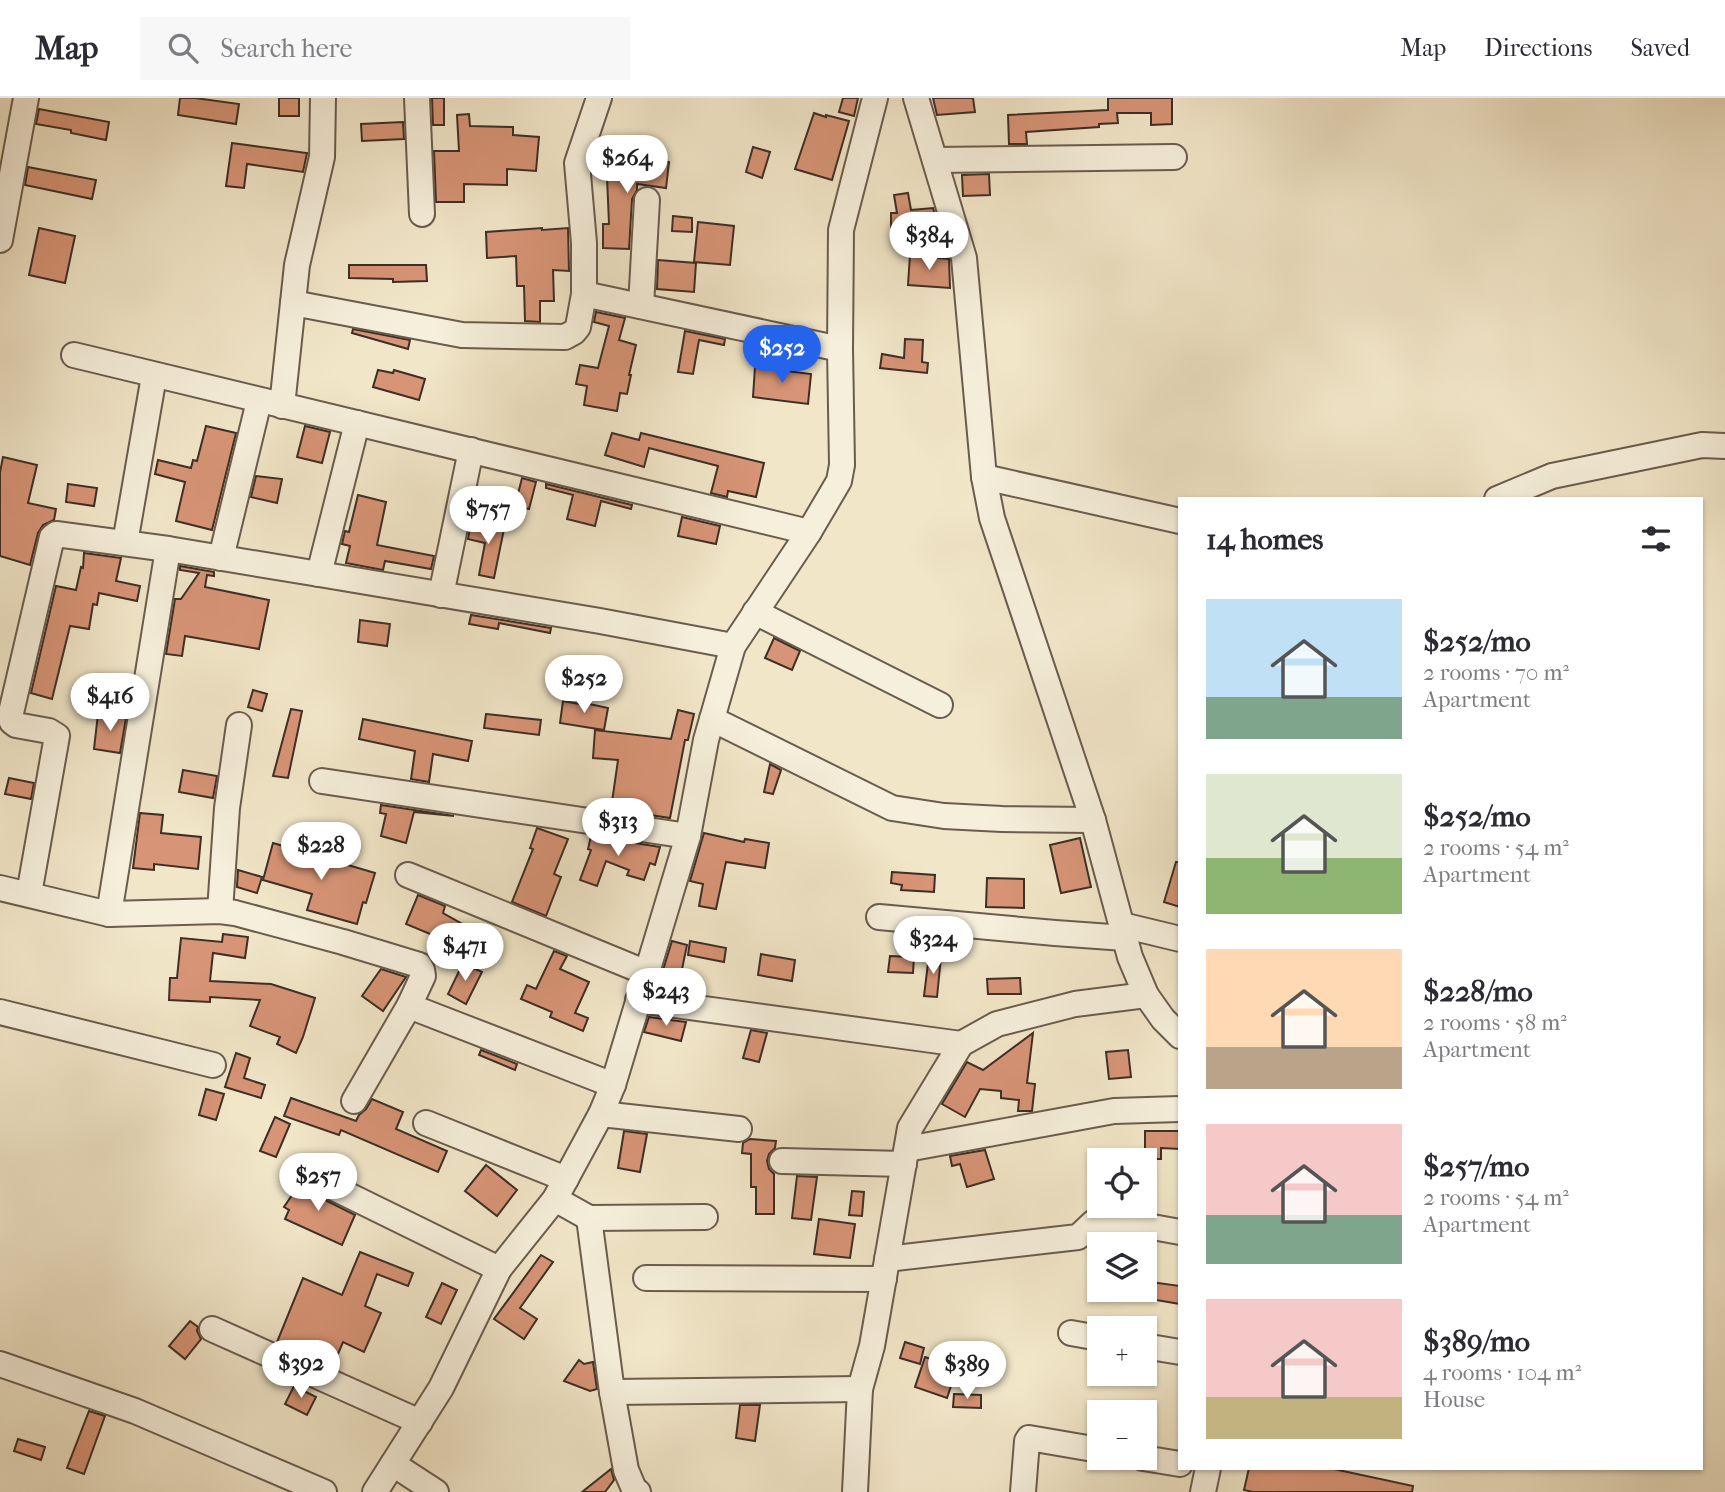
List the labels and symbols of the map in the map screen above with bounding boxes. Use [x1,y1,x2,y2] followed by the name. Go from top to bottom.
[586,136,668,195] pin: $264
[888,212,970,272] pin: $384
[741,326,823,385] pin: $252
[447,486,529,546] pin: $757
[543,656,625,715] pin: $252
[69,674,151,733] pin: $416
[577,798,659,858] pin: $313
[280,822,362,882] pin: $228
[892,916,974,976] pin: $324
[424,924,506,983] pin: $471
[625,968,707,1028] pin: $243
[277,1154,359,1213] pin: $257
[260,1340,342,1400] pin: $392
[926,1342,1008,1401] pin: $389

